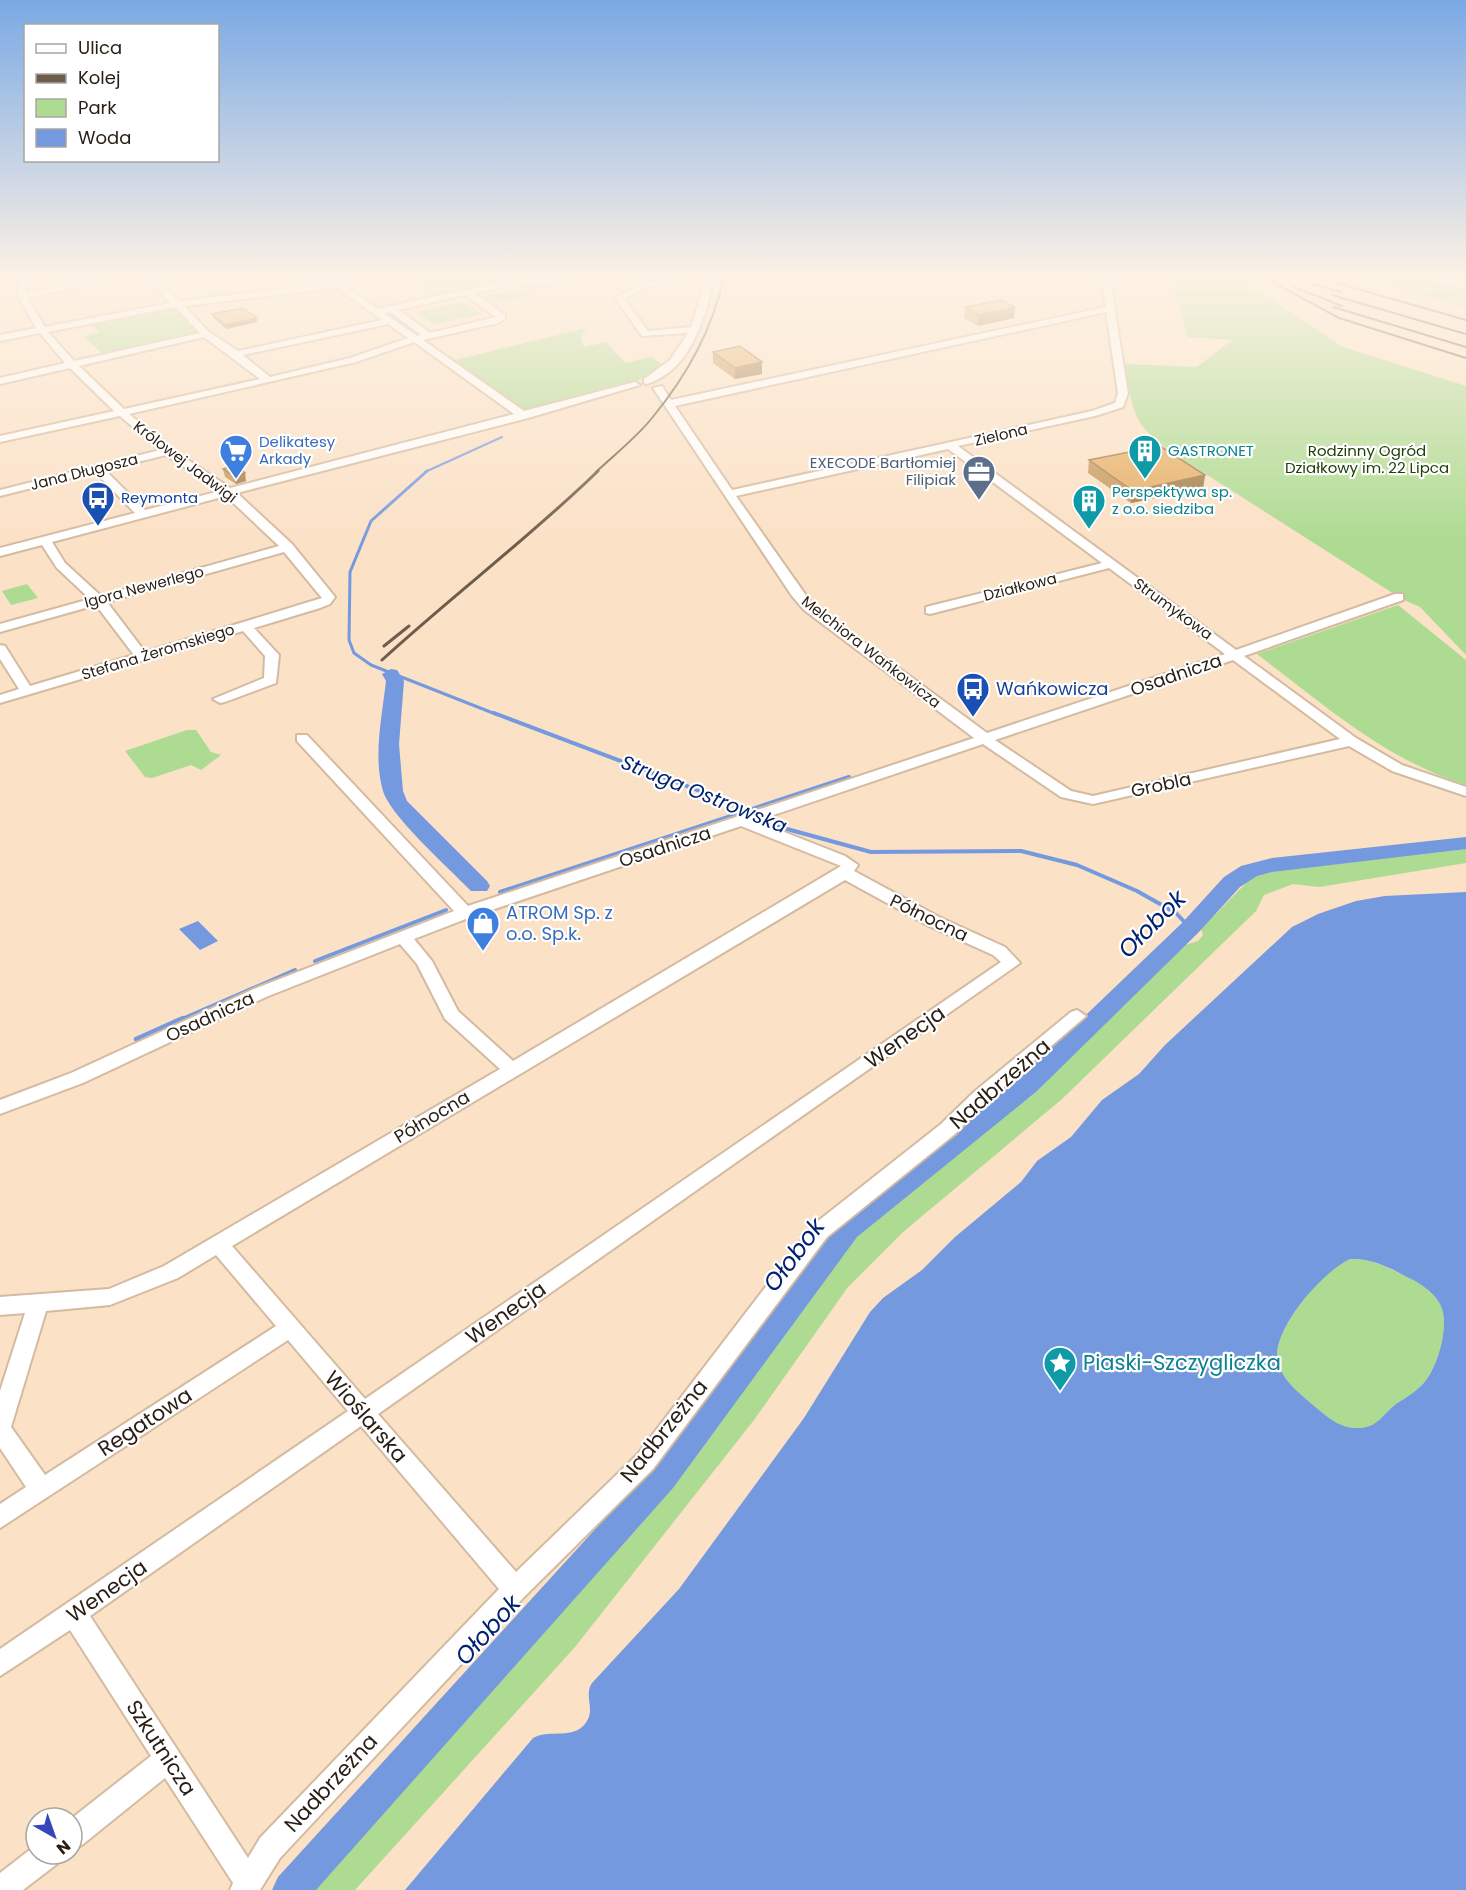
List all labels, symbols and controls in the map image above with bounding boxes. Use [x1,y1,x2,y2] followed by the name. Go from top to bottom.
[24,24,219,162] legend
[78,35,122,60] text: Ulica
[78,65,120,90] text: Kolej
[78,95,117,120] text: Park
[78,125,131,150] text: Woda
[129,416,241,508] street label: Królowej Jadwigi
[972,418,1030,451] street label: Zielona
[259,431,336,469] place label: Delikatesy Arkady
[218,433,254,480] supermarket icon: Delikatesy Arkady
[1127,433,1163,480] building icon: GASTRONET
[1168,440,1254,461] place label: GASTRONET
[1285,440,1449,478] park label: Rodzinny Ogród Działkowy im. 22 Lipca
[28,448,140,495] street label: Jana Długosza
[810,452,956,490] place label: EXECODE Bartłomiej Filipiak
[961,454,997,501] office icon: EXECODE Bartłomiej Filipiak
[80,480,116,527] bus stop icon: Reymonta
[1112,481,1232,519] place label: Perspektywa sp. z o.o. siedziba
[1071,483,1107,530] building icon: Perspektywa sp. z o.o. siedziba
[121,487,198,508] place label: Reymonta
[82,560,206,613] street label: Igora Newerlego
[981,567,1059,606] street label: Działkowa
[1129,573,1217,644] street label: Strumykowa
[797,591,945,713] street label: Melchiora Wańkowicza
[79,618,237,685] street label: Stefana Żeromskiego
[1127,647,1225,702] street label: Osadnicza
[955,671,991,718] bus stop icon: Wańkowicza
[996,676,1109,701] place label: Wańkowicza
[617,748,791,840] water label: Struga Ostrowska
[1128,766,1193,803] street label: Grobla
[616,820,714,873] street label: Osadnicza
[1110,881,1194,965] water label: Ołobok
[886,888,973,947] street label: Północna
[506,900,613,946] place label: ATROM Sp. z o.o. Sp.k.
[465,905,501,952] shop icon: ATROM Sp. z o.o. Sp.k.
[161,985,258,1048] street label: Osadnicza
[859,998,951,1075] street label: Wenecja
[943,1032,1056,1136] street label: Nadbrzeżna
[389,1084,474,1149] street label: Północna
[755,1210,833,1298] water label: Ołobok
[460,1274,552,1351] street label: Wenecja
[1042,1345,1078,1392] place icon: Piaski-Szczygliczka
[1083,1348,1281,1377] place label: Piaski-Szczygliczka
[318,1364,414,1469] street label: Wioślarska
[613,1373,714,1488] street label: Nadbrzeżna
[92,1380,197,1463] street label: Regatowa
[61,1552,153,1629] street label: Wenecja
[447,1586,529,1672] water label: Ołobok
[120,1694,203,1801] street label: Szkutnicza
[277,1727,384,1838] street label: Nadbrzeżna
[24,1806,84,1866] north arrow
[51,1834,75,1860] text: N

